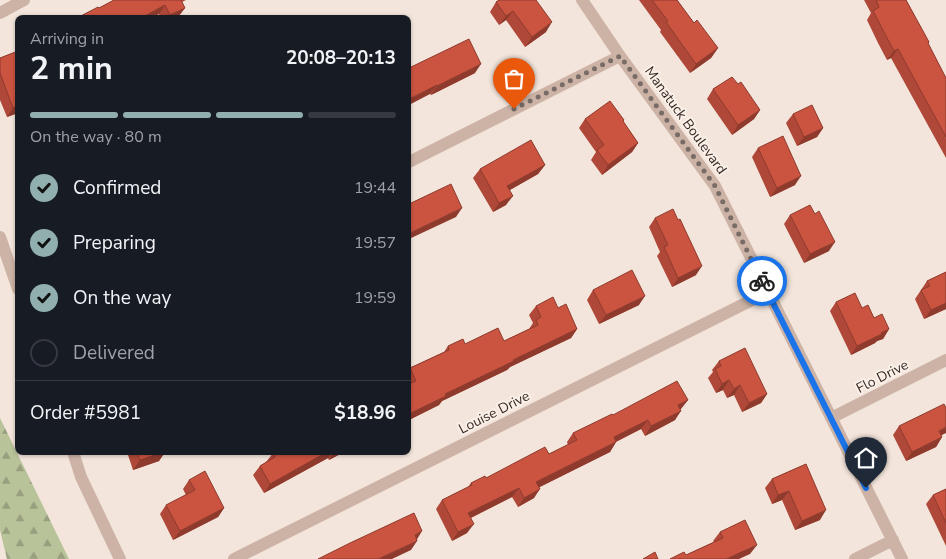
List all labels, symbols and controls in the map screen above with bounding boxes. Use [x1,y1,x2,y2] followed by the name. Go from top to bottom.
[30,28,104,50] text: Arriving in
[286,45,396,71] text: 20:08–20:13
[30,47,113,90] text: 2 min
[493,58,535,109] pin
[640,63,731,178] street label: Manatuck Boulevard
[500,65,528,93] icon: bag
[30,126,162,148] text: On the way · 80 m
[30,174,58,202] icon: check
[73,175,161,201] text: Confirmed
[354,177,396,199] text: 19:44
[30,229,58,257] icon: check
[73,230,156,256] text: Preparing
[354,232,396,254] text: 19:57
[737,256,787,306] courier
[748,267,776,295] icon: bike
[30,284,58,312] icon: check
[73,285,171,311] text: On the way
[354,287,396,309] text: 19:59
[73,340,155,366] text: Delivered
[853,355,912,398] street label: Flo Drive
[455,386,533,438] street label: Louise Drive
[30,400,141,426] text: Order #5981
[334,400,396,426] text: $18.96
[845,437,887,488] pin
[852,444,880,472] icon: home

